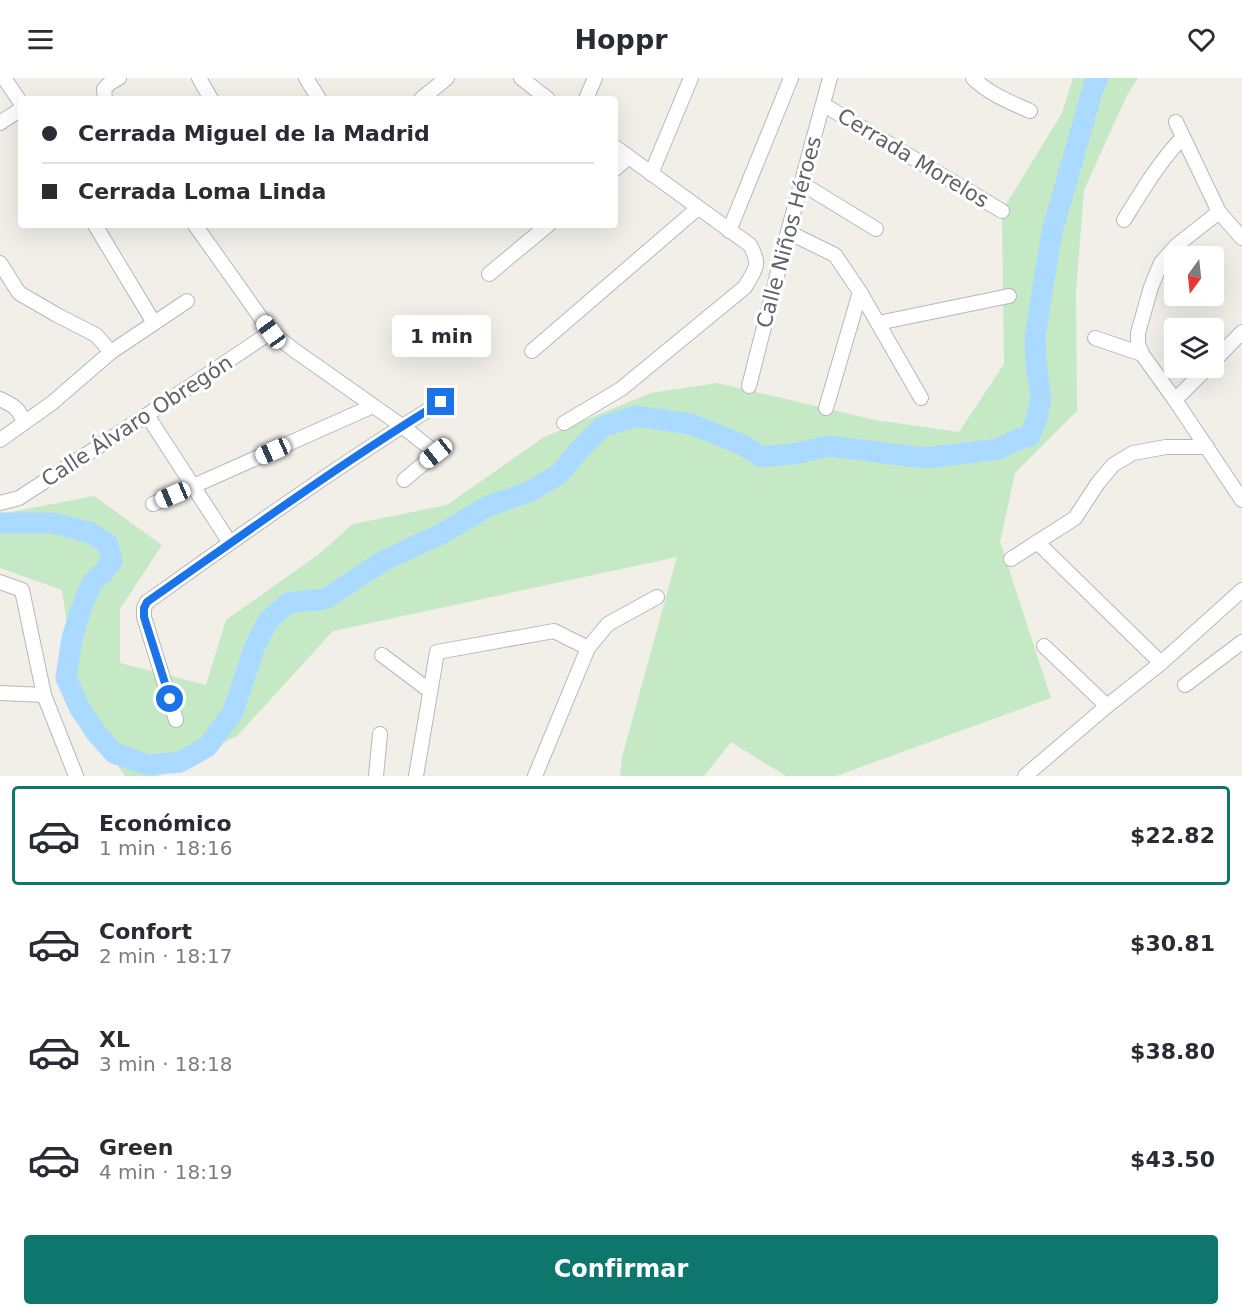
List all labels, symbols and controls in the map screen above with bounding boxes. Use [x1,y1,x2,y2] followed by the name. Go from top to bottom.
[24,23,57,56] icon: menu
[1185,23,1218,56] icon: heart
[574,24,668,55] text: Hoppr
[833,103,993,213] street label: Cerrada Morelos
[78,121,430,146] text: Cerrada Miguel de la Madrid
[752,133,826,331] street label: Calle Niños Héroes
[78,179,326,204] text: Cerrada Loma Linda
[1164,246,1224,306] north arrow
[1164,246,1224,378] map controls
[253,312,289,352] car
[392,315,490,357] callout: 1 min
[1164,318,1224,378] button: layers
[410,324,473,348] text: 1 min
[37,350,237,492] street label: Calle Álvaro Obregón
[427,388,454,415] route end
[253,435,293,467] car
[416,435,456,471] car
[153,480,193,510] car
[156,685,183,712] route start
[27,809,81,863] icon: car
[99,811,232,836] text: Económico
[1130,823,1215,848] text: $22.82
[99,836,233,860] text: 1 min · 18:16
[27,917,81,971] icon: car
[99,919,192,944] text: Confort
[1130,931,1215,956] text: $30.81
[99,944,233,968] text: 2 min · 18:17
[27,1025,81,1079] icon: car
[99,1027,130,1052] text: XL
[1130,1039,1215,1064] text: $38.80
[99,1052,233,1076] text: 3 min · 18:18
[27,1133,81,1187] icon: car
[99,1135,173,1160] text: Green
[1130,1147,1215,1172] text: $43.50
[99,1160,233,1184] text: 4 min · 18:19
[24,1235,1218,1304] button: Confirmar

